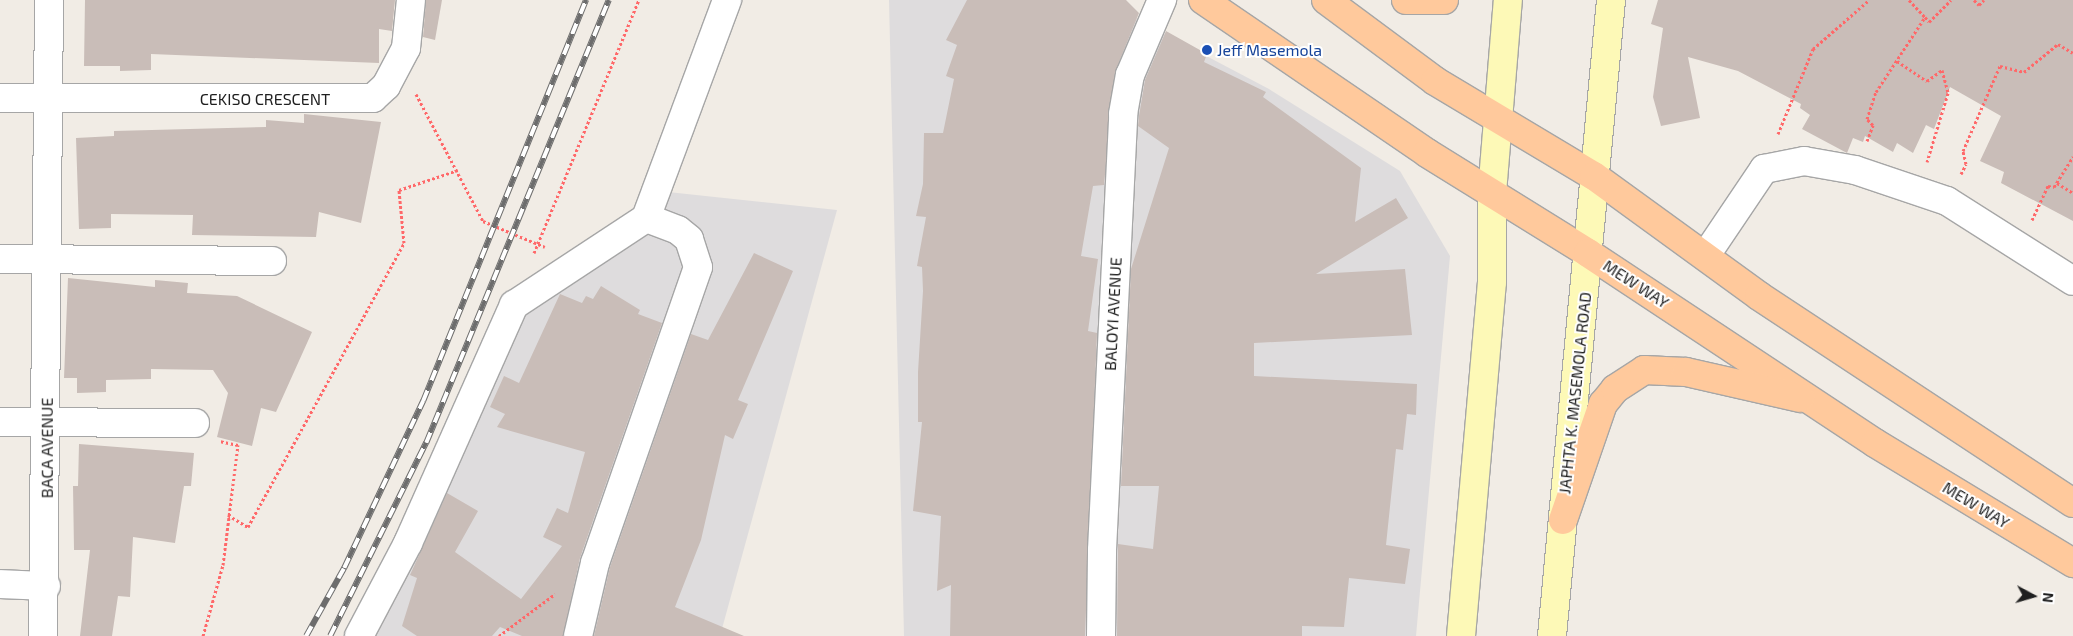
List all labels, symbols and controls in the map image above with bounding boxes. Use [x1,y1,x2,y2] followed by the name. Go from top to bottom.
[1217,40,1322,60] place label: Jeff Masemola
[1201,44,1213,56] marker: Jeff Masemola
[200,89,330,109] street label: CEKISO CRESCENT
[1100,256,1126,372] street label: BALOYI AVENUE
[1599,256,1673,312] street label: MEW WAY
[1555,291,1595,495] street label: JAPHTA K. MASEMOLA ROAD
[37,397,57,499] street label: BACA AVENUE
[1939,478,2013,532] street label: MEW WAY
[2008,571,2058,621] north arrow
[2039,592,2057,604] text: N

